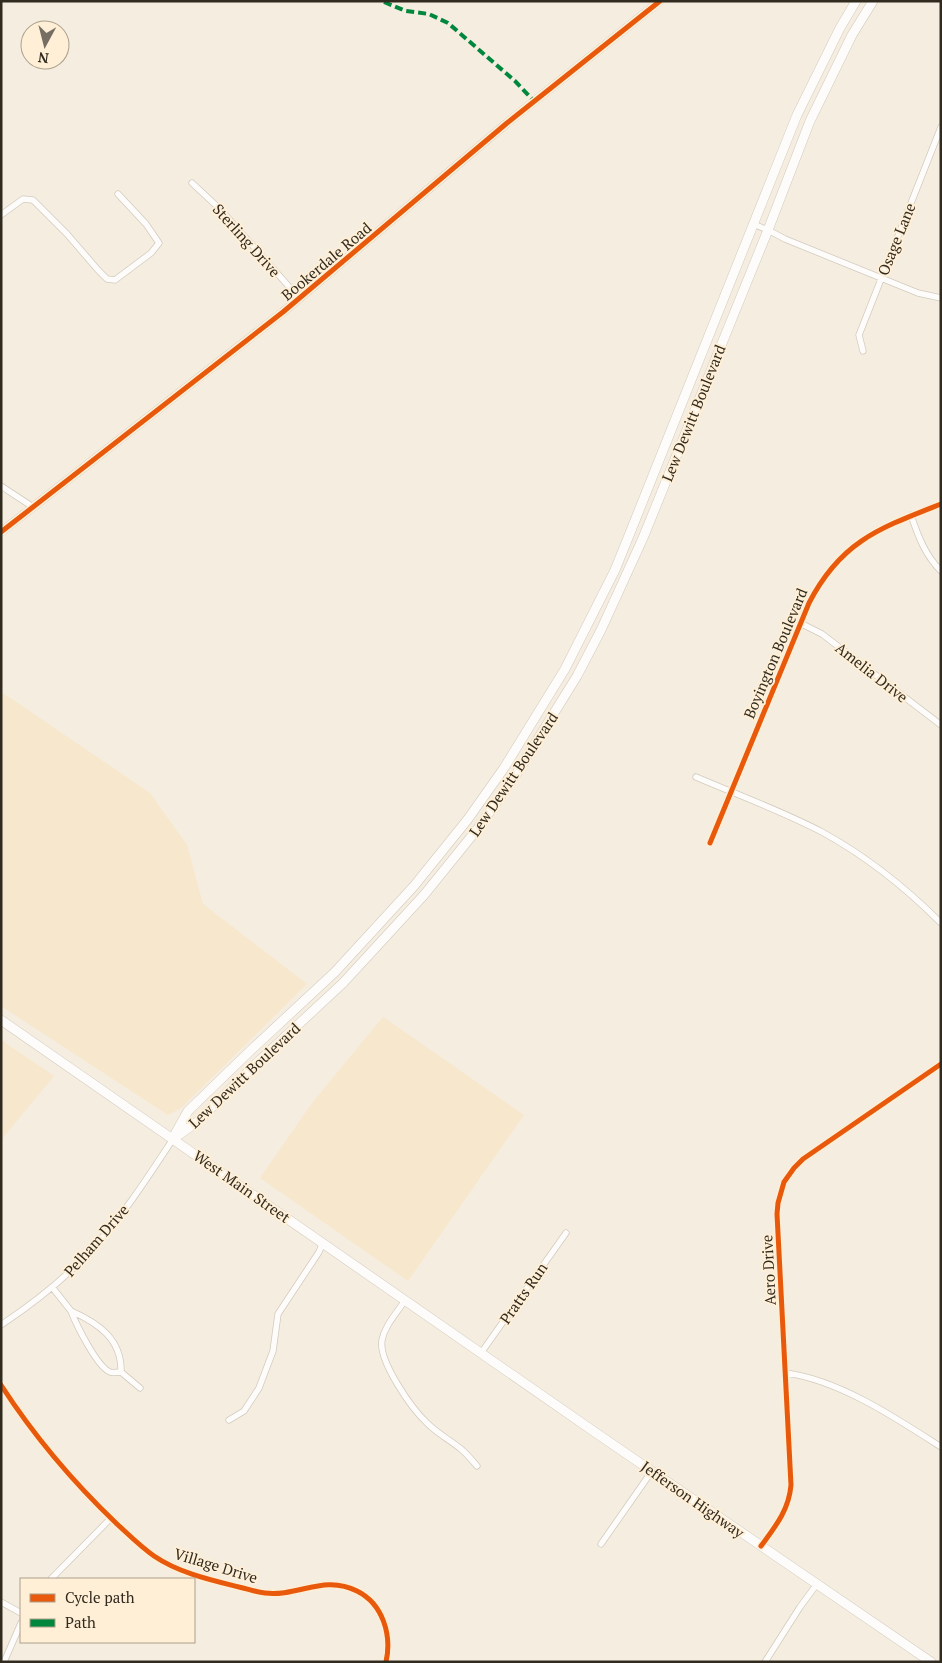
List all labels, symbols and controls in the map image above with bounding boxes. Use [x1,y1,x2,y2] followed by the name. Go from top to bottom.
[20,20,70,70] north arrow
[37,48,50,68] text: N
[209,199,285,281] street label: Sterling Drive
[872,200,920,278] street label: Osage Lane
[277,217,375,305] street label: Bookerdale Road
[656,342,730,484] street label: Lew Dewitt Boulevard
[738,585,812,721] street label: Boyington Boulevard
[832,637,912,707] street label: Amelia Drive
[464,708,562,840] street label: Lew Dewitt Boulevard
[184,1018,304,1132] street label: Lew Dewitt Boulevard
[190,1145,295,1227] street label: West Main Street
[59,1200,133,1280] street label: Pelham Drive
[756,1234,780,1306] street label: Aero Drive
[495,1258,551,1328] street label: Pratts Run
[637,1456,749,1542] street label: Jefferson Highway
[172,1543,260,1587] street label: Village Drive
[20,1578,195,1643] legend
[65,1587,135,1607] text: Cycle path
[65,1612,96,1632] text: Path

